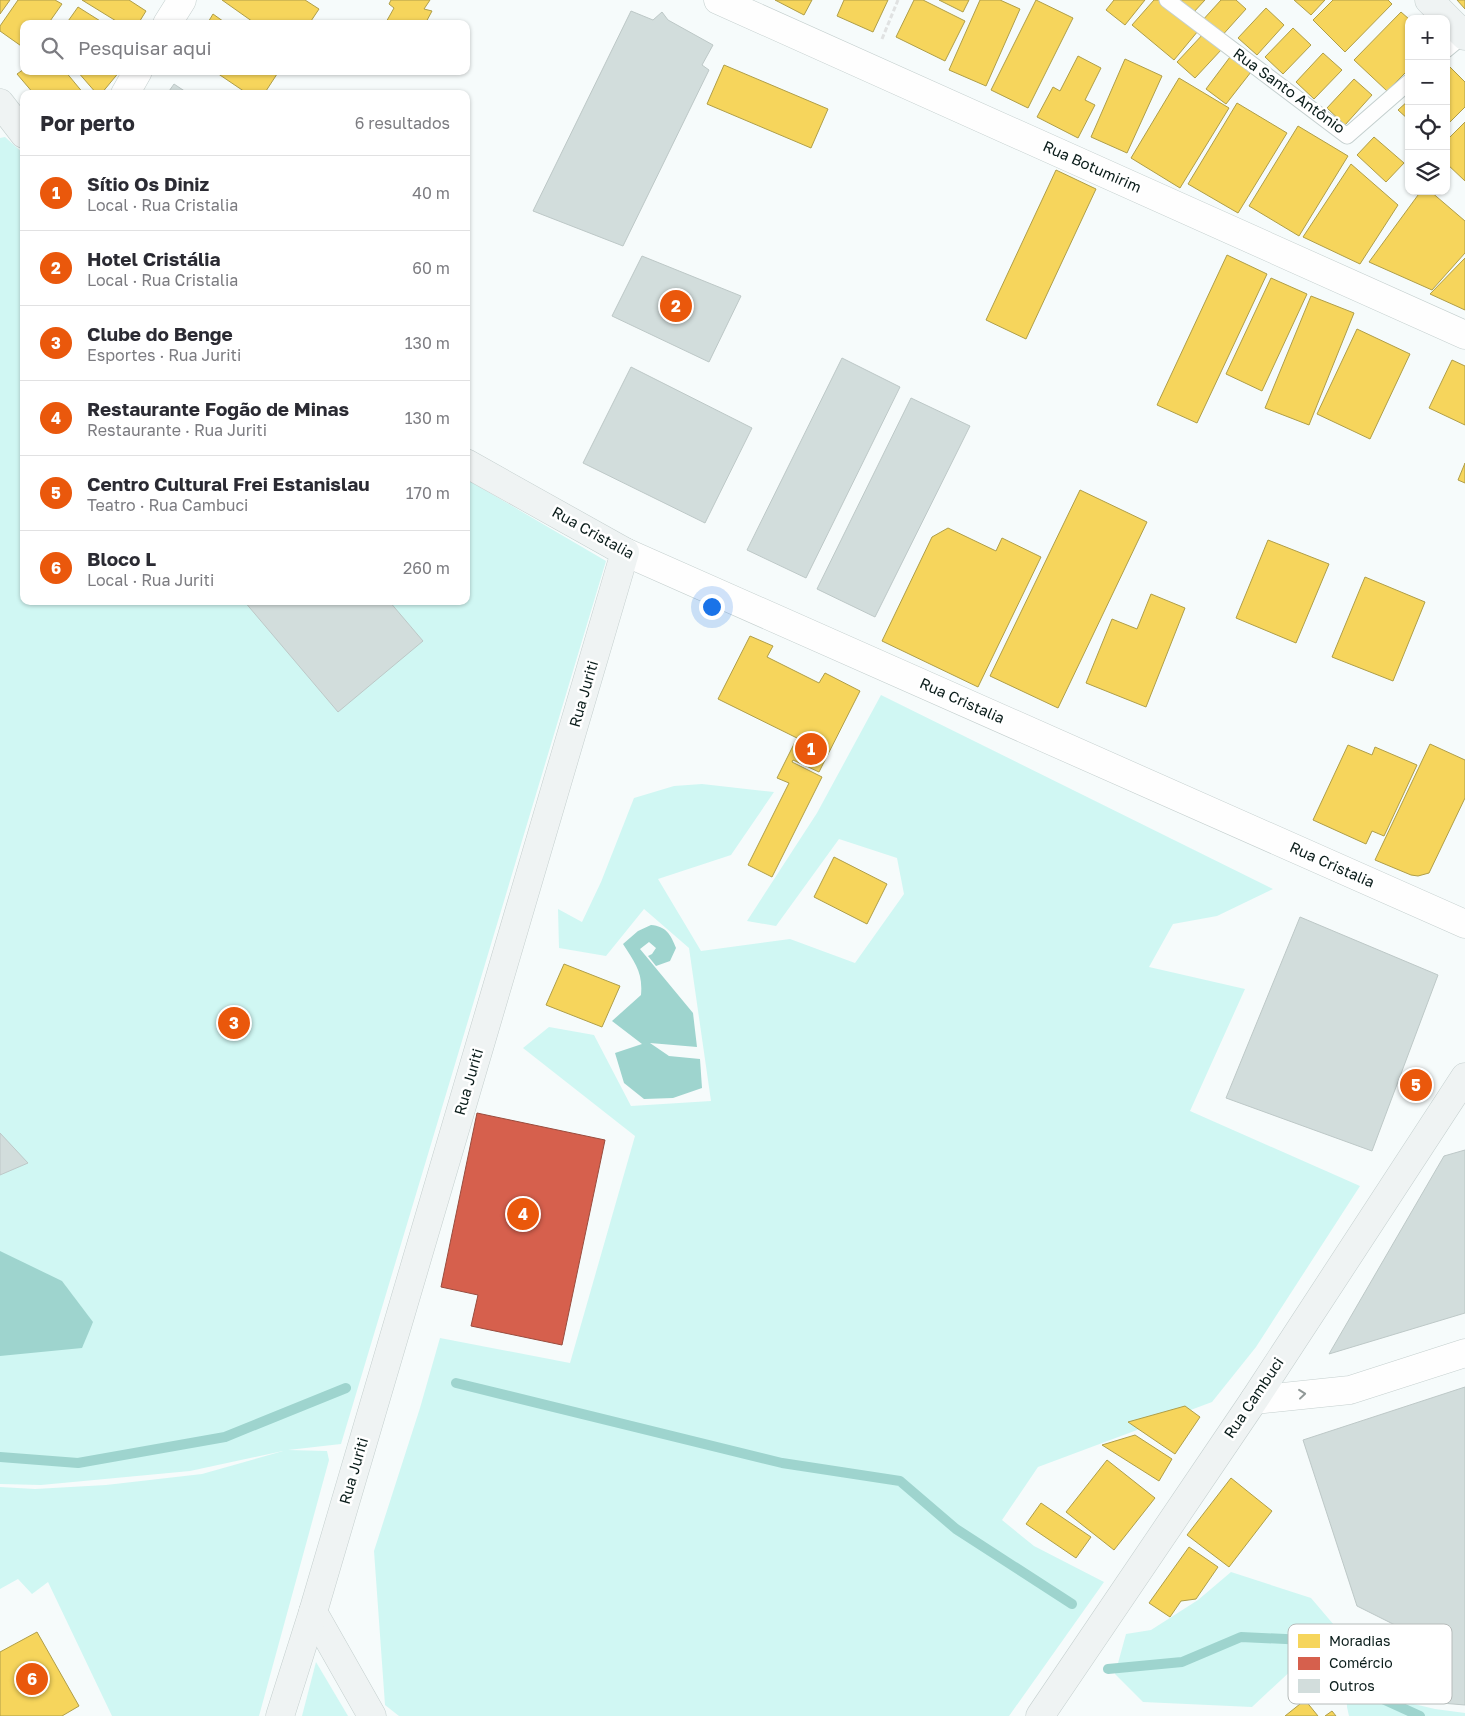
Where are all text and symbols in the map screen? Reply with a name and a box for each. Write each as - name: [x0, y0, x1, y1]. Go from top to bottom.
- map controls: [1405, 15, 1450, 195]
- button: +: [1405, 15, 1450, 60]
- search box: [20, 20, 470, 75]
- icon: search: [38, 34, 66, 62]
- text: Pesquisar aqui: [78, 36, 212, 59]
- street label: Rua Santo Antônio: [1230, 44, 1349, 137]
- button: −: [1405, 60, 1450, 105]
- button: locate: [1405, 105, 1450, 150]
- text: Por perto: [40, 110, 135, 136]
- text: 6 resultados: [355, 113, 450, 133]
- street label: Rua Botumirim: [1040, 136, 1144, 196]
- button: layers: [1405, 150, 1450, 195]
- text: Sítio Os Diniz: [87, 172, 209, 195]
- text: 1: [52, 183, 60, 203]
- text: 40 m: [412, 183, 450, 203]
- text: Local · Rua Cristalia: [87, 195, 238, 215]
- text: Hotel Cristália: [87, 247, 221, 270]
- text: 2: [51, 258, 61, 278]
- text: 60 m: [412, 258, 450, 278]
- text: Local · Rua Cristalia: [87, 270, 238, 290]
- pin: 2: [660, 287, 692, 325]
- text: Clube do Benge: [87, 322, 233, 345]
- text: 3: [51, 333, 61, 353]
- text: 130 m: [405, 333, 450, 353]
- text: Esportes · Rua Juriti: [87, 345, 241, 365]
- text: Restaurante Fogão de Minas: [87, 397, 349, 420]
- text: 4: [51, 408, 61, 428]
- text: 130 m: [405, 408, 450, 428]
- text: Restaurante · Rua Juriti: [87, 420, 267, 440]
- text: Centro Cultural Frei Estanislau: [87, 472, 370, 495]
- text: 5: [51, 483, 61, 503]
- text: 170 m: [406, 483, 450, 503]
- text: Teatro · Rua Cambuci: [87, 495, 248, 515]
- street label: Rua Cristalia: [549, 502, 638, 562]
- text: Bloco L: [87, 547, 156, 570]
- text: 6: [51, 558, 61, 578]
- text: 260 m: [403, 558, 450, 578]
- text: Local · Rua Juriti: [87, 570, 214, 590]
- your location: [699, 594, 725, 620]
- street label: Rua Juriti: [565, 658, 601, 729]
- street label: Rua Cristalia: [917, 673, 1008, 727]
- pin: 1: [795, 730, 827, 768]
- street label: Rua Cristalia: [1287, 837, 1378, 891]
- pin: 3: [218, 1004, 250, 1042]
- street label: Rua Juriti: [450, 1046, 486, 1117]
- pin: 5: [1400, 1066, 1432, 1104]
- pin: 4: [507, 1195, 539, 1233]
- street label: Rua Cambuci: [1220, 1354, 1287, 1441]
- one-way arrow: [1299, 1389, 1307, 1400]
- street label: Rua Juriti: [335, 1435, 371, 1506]
- legend: [1288, 1624, 1452, 1704]
- text: Moradias: [1329, 1632, 1390, 1649]
- text: Comércio: [1329, 1654, 1393, 1671]
- pin: 6: [16, 1660, 48, 1698]
- text: Outros: [1329, 1677, 1375, 1694]

